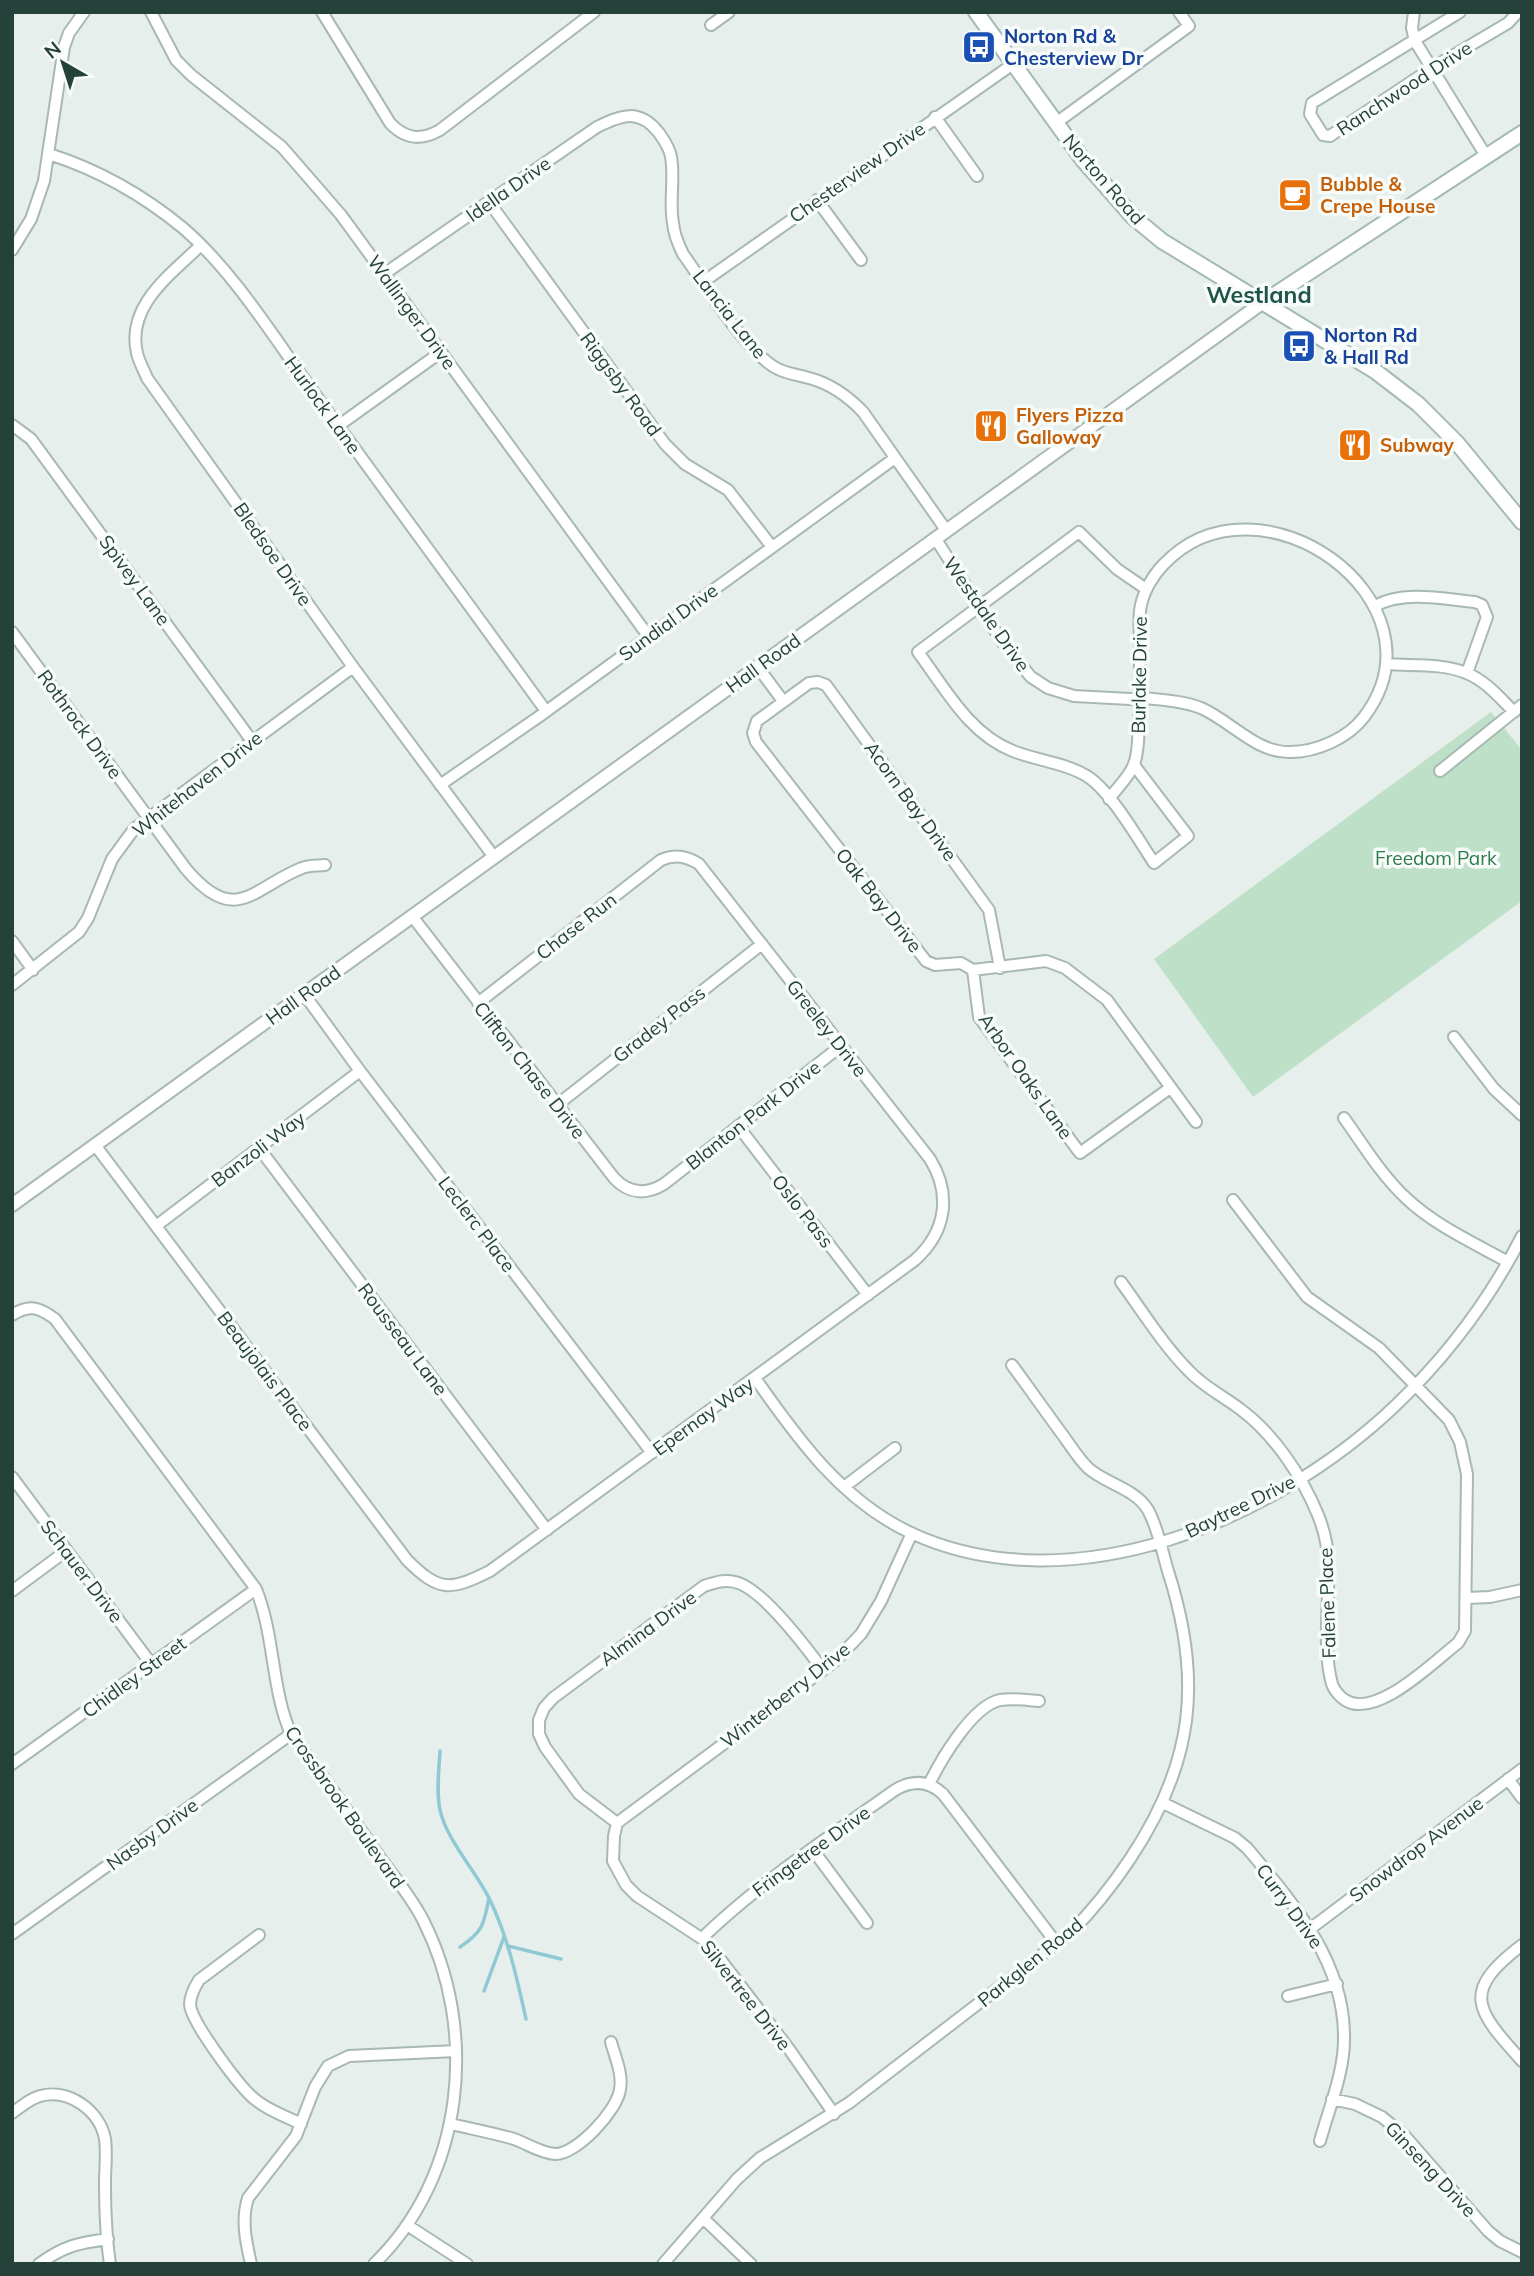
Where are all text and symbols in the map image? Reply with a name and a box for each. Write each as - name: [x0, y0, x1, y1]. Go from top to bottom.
- place label: Norton Rd & Chesterview Dr: [1004, 24, 1144, 70]
- north arrow: [28, 28, 98, 98]
- bus stop icon: Norton Rd & Chesterview Dr: [960, 28, 998, 66]
- street label: Ranchwood Drive: [1332, 35, 1476, 141]
- text: N: [39, 36, 65, 64]
- street label: Chesterview Drive: [784, 116, 930, 228]
- street label: Norton Road: [1058, 129, 1150, 229]
- street label: Idella Drive: [461, 151, 555, 227]
- place label: Bubble & Crepe House: [1320, 172, 1435, 218]
- cafe icon: Bubble & Crepe House: [1276, 176, 1314, 214]
- street label: Wallinger Drive: [362, 250, 462, 374]
- street label: Lancia Lane: [688, 265, 772, 363]
- district label: Westland: [1206, 280, 1312, 309]
- place label: Norton Rd & Hall Rd: [1324, 323, 1417, 369]
- street label: Riggsby Road: [575, 327, 667, 441]
- bus stop icon: Norton Rd & Hall Rd: [1280, 327, 1318, 365]
- street label: Hurlock Lane: [279, 351, 367, 459]
- place label: Flyers Pizza Galloway: [1016, 403, 1124, 449]
- restaurant icon: Flyers Pizza Galloway: [972, 407, 1010, 445]
- restaurant icon: Subway: [1336, 426, 1374, 464]
- place label: Subway: [1380, 433, 1454, 457]
- street label: Bledsoe Drive: [229, 498, 317, 610]
- street label: Spivey Lane: [94, 530, 176, 630]
- street label: Westdale Drive: [939, 552, 1035, 676]
- street label: Sundial Drive: [614, 578, 722, 666]
- street label: Burlake Drive: [1126, 616, 1152, 734]
- street label: Hall Road: [721, 628, 805, 698]
- street label: Rothrock Drive: [32, 665, 128, 783]
- street label: Whitehaven Drive: [127, 726, 267, 842]
- street label: Acorn Bay Drive: [860, 736, 962, 866]
- street label: Oak Bay Drive: [831, 843, 927, 957]
- park label: Freedom Park: [1375, 846, 1497, 870]
- street label: Chase Run: [531, 887, 621, 965]
- street label: Hall Road: [261, 960, 345, 1030]
- street label: Greeley Drive: [782, 975, 872, 1081]
- street label: Gradey Pass: [608, 980, 710, 1068]
- street label: Clifton Chase Drive: [469, 997, 591, 1143]
- street label: Arbor Oaks Lane: [974, 1008, 1078, 1144]
- street label: Blanton Park Drive: [681, 1055, 825, 1175]
- street label: Banzoli Way: [206, 1106, 310, 1192]
- street label: Oslo Pass: [767, 1169, 839, 1253]
- street label: Leclerc Place: [433, 1171, 521, 1277]
- street label: Rousseau Lane: [353, 1278, 453, 1400]
- street label: Beaujolais Place: [212, 1306, 318, 1436]
- street label: Epernay Way: [648, 1371, 758, 1461]
- street label: Baytree Drive: [1181, 1469, 1299, 1543]
- street label: Schauer Drive: [35, 1515, 129, 1627]
- street label: Falene Place: [1313, 1547, 1341, 1659]
- street label: Almina Drive: [595, 1585, 701, 1671]
- street label: Chidley Street: [77, 1631, 191, 1723]
- street label: Winterberry Drive: [716, 1637, 854, 1753]
- street label: Crossbrook Boulevard: [280, 1721, 410, 1893]
- street label: Snowdrop Avenue: [1344, 1791, 1488, 1907]
- street label: Nasby Drive: [102, 1793, 202, 1875]
- street label: Fringetree Drive: [747, 1800, 875, 1902]
- street label: Curry Drive: [1251, 1859, 1329, 1953]
- street label: Parkglen Road: [972, 1912, 1088, 2012]
- street label: Silvertree Drive: [695, 1935, 797, 2055]
- street label: Ginseng Drive: [1380, 2116, 1482, 2222]

